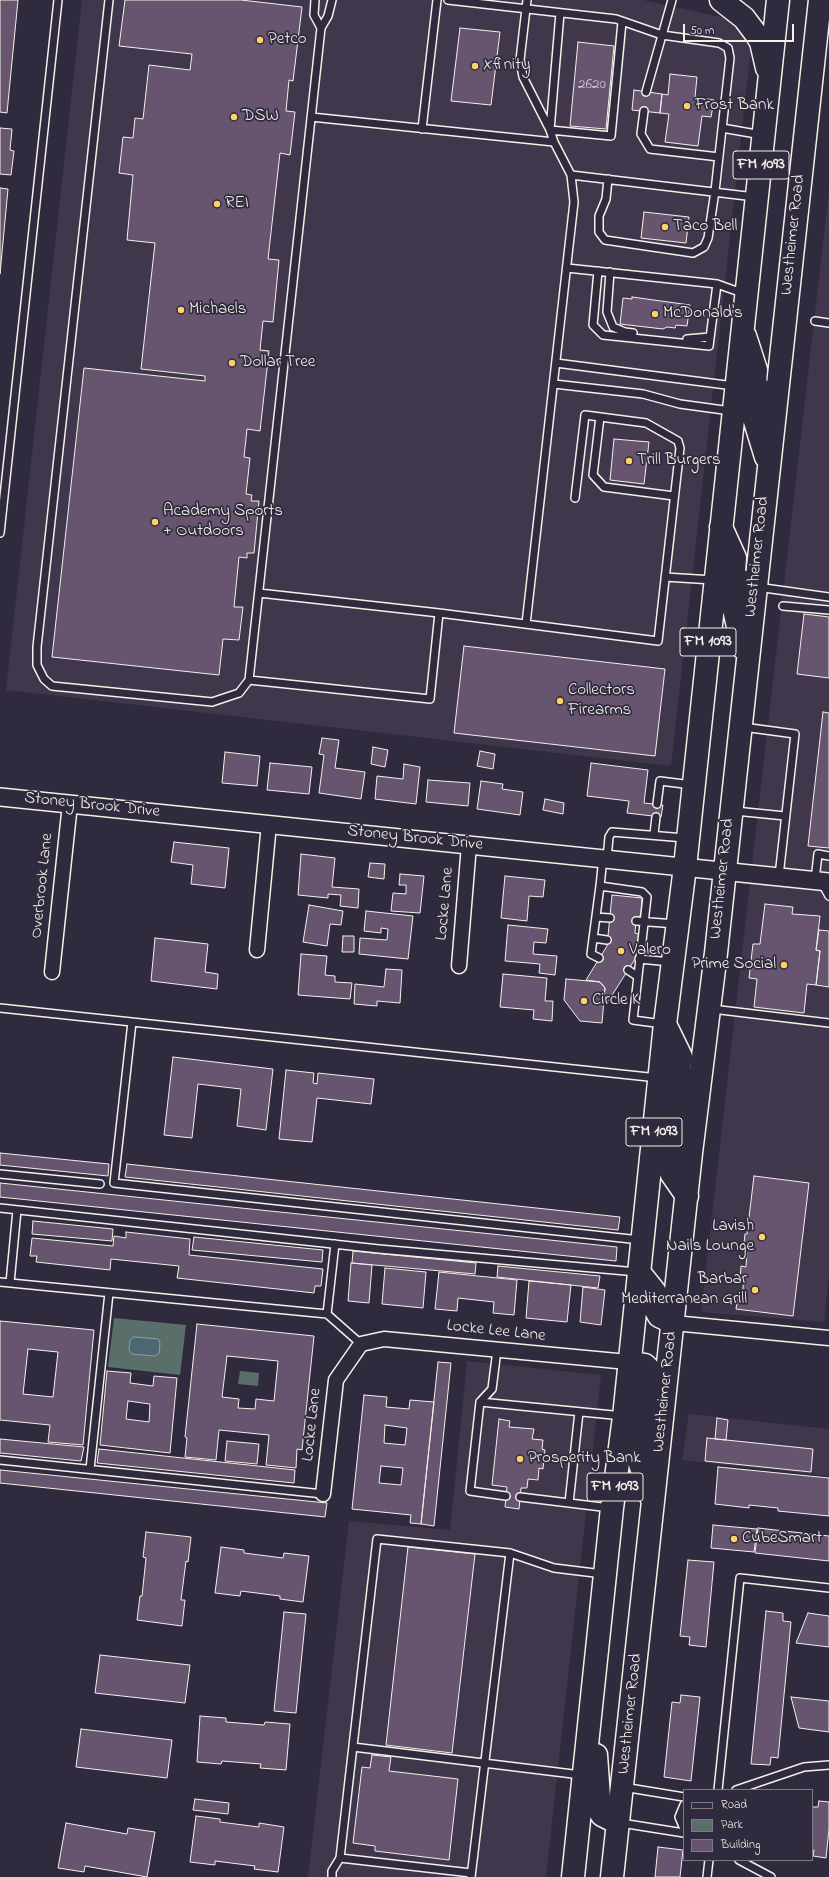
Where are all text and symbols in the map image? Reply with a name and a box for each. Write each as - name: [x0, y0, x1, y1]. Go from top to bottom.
- scale bar: [685, 16, 796, 42]
- text: 50 m: [690, 22, 714, 40]
- place label: Petco: [268, 30, 307, 50]
- marker: Petco: [255, 35, 265, 45]
- place label: Xfinity: [483, 56, 530, 76]
- marker: Xfinity: [470, 61, 480, 71]
- house number: 2620: [578, 77, 606, 95]
- place label: Frost Bank: [695, 96, 774, 116]
- marker: Frost Bank: [682, 101, 692, 111]
- place label: DSW: [242, 107, 279, 127]
- marker: DSW: [229, 112, 239, 122]
- road number: FM 1093: [733, 151, 789, 179]
- street label: Westheimer Road: [778, 174, 810, 296]
- place label: REI: [225, 194, 249, 214]
- marker: REI: [212, 199, 222, 209]
- place label: Taco Bell: [673, 217, 737, 237]
- marker: Taco Bell: [660, 222, 670, 232]
- place label: Michaels: [189, 300, 246, 320]
- place label: McDonald's: [663, 304, 743, 324]
- marker: Michaels: [176, 305, 186, 315]
- marker: McDonald's: [650, 309, 660, 319]
- place label: Dollar Tree: [240, 353, 315, 373]
- marker: Dollar Tree: [227, 358, 237, 368]
- place label: Trill Burgers: [637, 451, 721, 471]
- marker: Trill Burgers: [624, 456, 634, 466]
- street label: Westheimer Road: [742, 496, 774, 618]
- place label: Academy Sports + Outdoors: [163, 502, 283, 542]
- marker: Academy Sports + Outdoors: [150, 517, 160, 527]
- road number: FM 1093: [680, 628, 736, 656]
- place label: Collectors Firearms: [568, 681, 635, 721]
- marker: Collectors Firearms: [555, 696, 565, 706]
- street label: Stoney Brook Drive: [23, 789, 161, 823]
- street label: Westheimer Road: [707, 818, 739, 940]
- street label: Stoney Brook Drive: [346, 822, 484, 856]
- street label: Overbrook Lane: [27, 832, 59, 940]
- street label: Locke Lane: [433, 867, 459, 941]
- place label: Valero: [629, 941, 671, 961]
- marker: Valero: [616, 946, 626, 956]
- place label: Prime Social: [691, 955, 776, 975]
- marker: Prime Social: [779, 960, 789, 970]
- place label: Circle K: [592, 991, 640, 1011]
- marker: Circle K: [579, 996, 589, 1006]
- road number: FM 1093: [626, 1118, 682, 1146]
- place label: Lavish Nails Lounge: [666, 1217, 754, 1257]
- marker: Lavish Nails Lounge: [757, 1232, 767, 1242]
- place label: Barbar Mediterranean Grill: [621, 1270, 747, 1310]
- marker: Barbar Mediterranean Grill: [750, 1285, 760, 1295]
- street label: Locke Lee Lane: [446, 1317, 546, 1347]
- street label: Westheimer Road: [650, 1331, 682, 1453]
- street label: Locke Lane: [299, 1387, 327, 1463]
- place label: Prosperity Bank: [528, 1449, 641, 1469]
- marker: Prosperity Bank: [515, 1454, 525, 1464]
- road number: FM 1093: [587, 1473, 643, 1501]
- place label: CubeSmart: [742, 1529, 822, 1549]
- marker: CubeSmart: [729, 1534, 739, 1544]
- street label: Westheimer Road: [615, 1653, 647, 1775]
- legend: [683, 1789, 813, 1861]
- text: Road: [721, 1796, 747, 1814]
- text: Park: [721, 1816, 743, 1834]
- text: Building: [721, 1836, 760, 1854]

